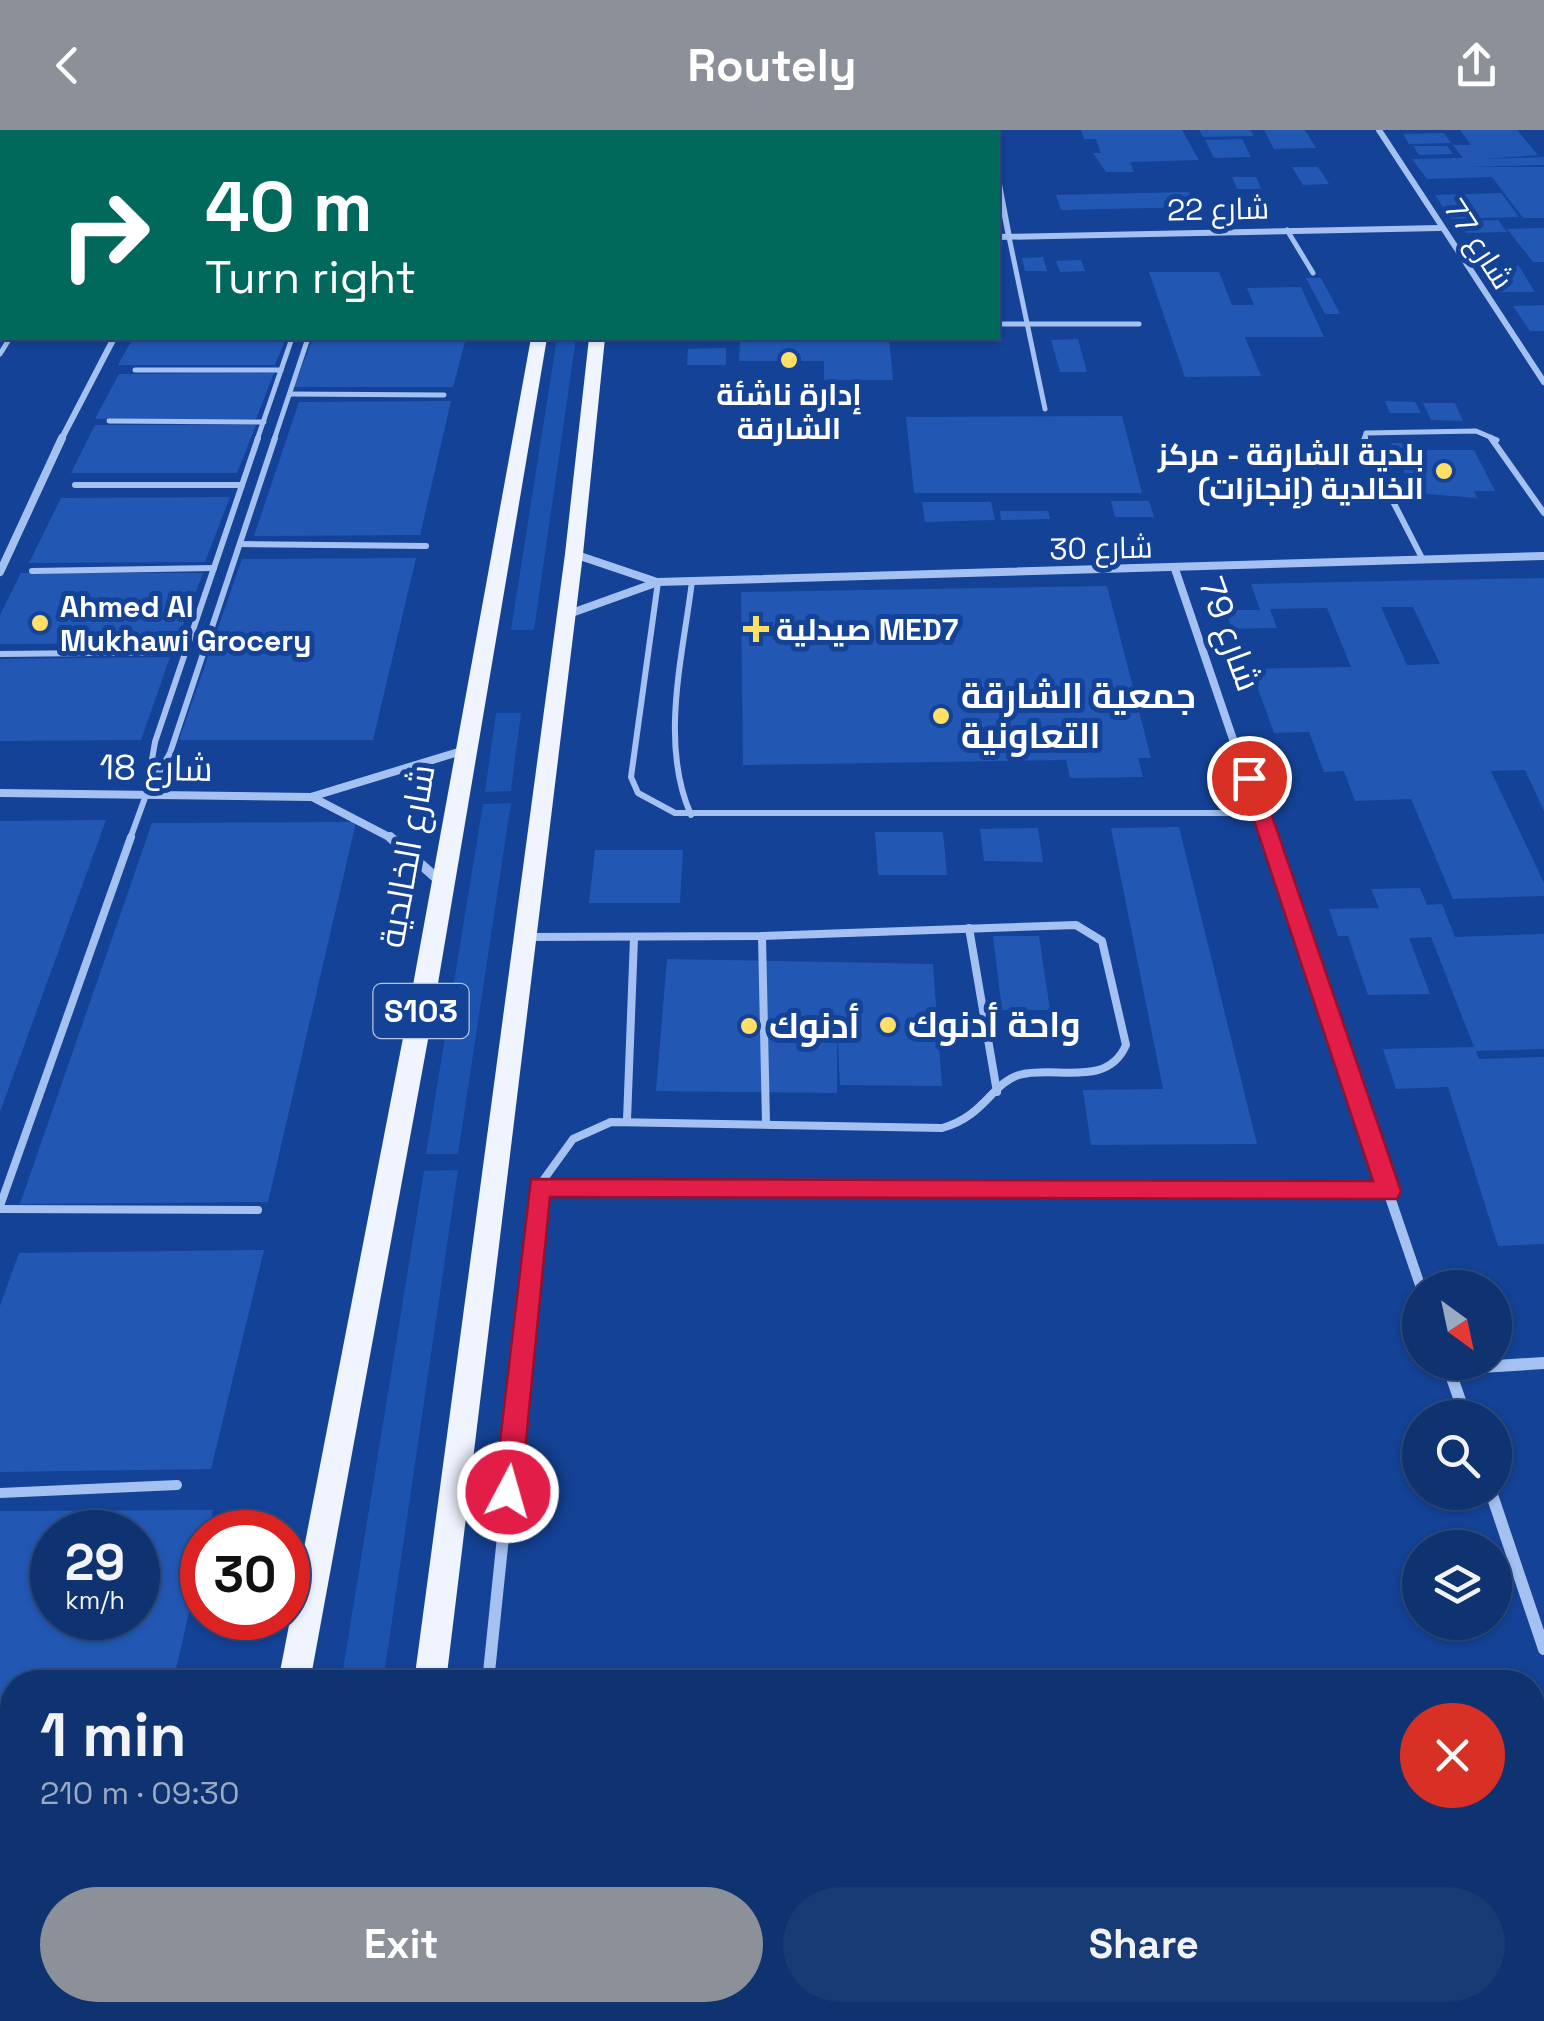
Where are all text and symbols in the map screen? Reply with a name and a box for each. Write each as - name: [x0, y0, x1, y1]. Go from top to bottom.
- text: Routely: [687, 37, 857, 94]
- icon: back: [40, 38, 95, 93]
- icon: share: [1449, 38, 1504, 93]
- text: 40 m: [205, 162, 372, 251]
- icon: right: [40, 170, 170, 300]
- street label: شارع 22: [1167, 189, 1269, 230]
- street label: شارع 77: [1435, 192, 1522, 297]
- text: Turn right: [205, 249, 416, 306]
- marker: إدارة ناشئة الشارقة: [778, 349, 800, 371]
- place label: إدارة ناشئة الشارقة: [716, 375, 862, 448]
- place label: بلدية الشارقة - مركز الخالدية (إنجازات): [1157, 435, 1424, 509]
- marker: بلدية الشارقة - مركز الخالدية (إنجازات): [1433, 460, 1455, 482]
- street label: شارع 30: [1049, 528, 1153, 569]
- street label: شارع 79: [1188, 571, 1271, 697]
- place label: Ahmed Al Mukhawi Grocery: [60, 587, 312, 660]
- place label: صيدلية MED7: [776, 610, 958, 649]
- marker: Ahmed Al Mukhawi Grocery: [29, 612, 51, 634]
- marker: صيدلية MED7: [745, 618, 767, 640]
- place label: جمعية الشارقة التعاونية: [961, 674, 1196, 758]
- marker: جمعية الشارقة التعاونية: [930, 705, 952, 727]
- pin: [1207, 736, 1292, 821]
- street label: شارع 18: [99, 745, 213, 792]
- icon: arrive: [1222, 751, 1277, 806]
- street label: شارع الخالدية: [369, 761, 446, 951]
- road number: S103: [374, 984, 468, 1038]
- place label: واحة أدنوك: [908, 1002, 1081, 1047]
- place label: أدنوك: [769, 1003, 860, 1048]
- marker: واحة أدنوك: [877, 1014, 899, 1036]
- marker: أدنوك: [738, 1015, 760, 1037]
- north arrow: [1402, 1270, 1512, 1380]
- map controls: [1402, 1270, 1512, 1640]
- button: search: [1402, 1400, 1512, 1510]
- position arrow: [456, 1440, 560, 1544]
- speed limit sign: 30: [180, 1510, 310, 1640]
- button: layers: [1402, 1530, 1512, 1640]
- text: 29: [65, 1531, 125, 1595]
- text: km/h: [65, 1584, 125, 1616]
- text: 1 min: [40, 1697, 187, 1774]
- button: close: [1400, 1703, 1505, 1808]
- text: 210 m · 09:30: [40, 1773, 239, 1813]
- button: Exit: [40, 1887, 763, 2002]
- button: Share: [783, 1887, 1505, 2002]

